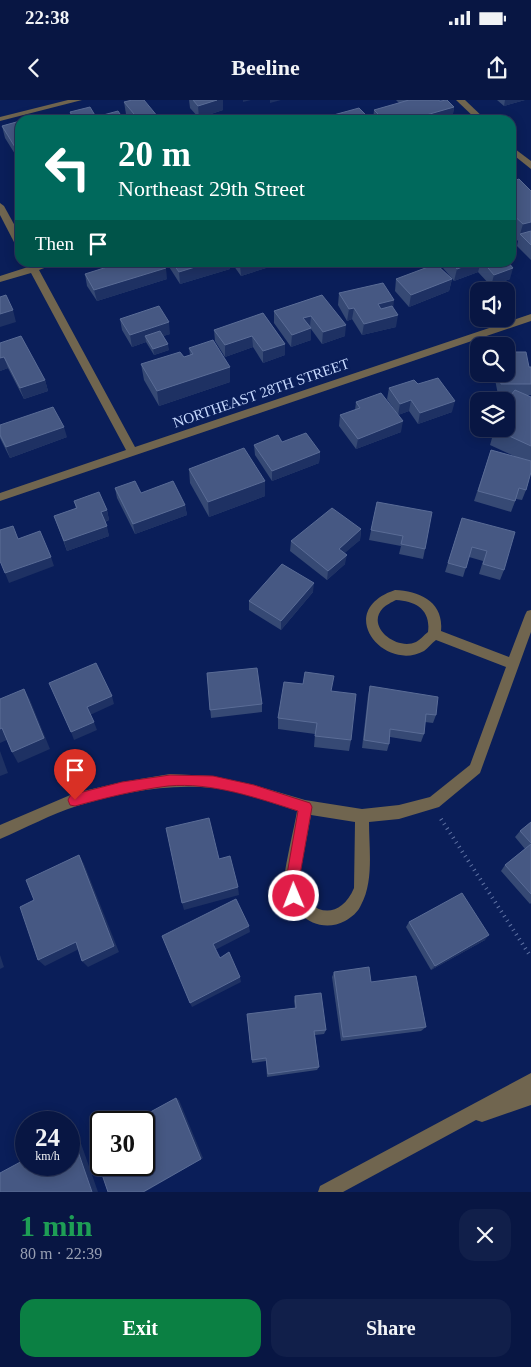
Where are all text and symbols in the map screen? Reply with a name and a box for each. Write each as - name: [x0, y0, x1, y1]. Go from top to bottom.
- text: 22:38: [25, 7, 69, 28]
- icon: back: [20, 54, 48, 82]
- icon: share: [483, 54, 511, 82]
- text: Beeline: [231, 55, 300, 80]
- icon: left: [35, 135, 100, 200]
- text: 20 m: [118, 135, 191, 174]
- text: Northeast 29th Street: [118, 176, 305, 201]
- icon: arrive: [84, 230, 112, 258]
- text: Then: [35, 233, 74, 254]
- map controls: [470, 282, 515, 437]
- button: sound: [470, 282, 515, 327]
- button: search: [470, 337, 515, 382]
- street label: NORTHEAST 28TH STREET: [171, 355, 351, 431]
- button: layers: [470, 392, 515, 437]
- pin: [54, 749, 96, 800]
- icon: arrive: [61, 756, 89, 784]
- position arrow: [267, 869, 319, 921]
- speed limit sign: 30: [90, 1111, 155, 1176]
- text: 24: [35, 1124, 60, 1151]
- text: km/h: [35, 1149, 60, 1163]
- text: 1 min: [20, 1209, 93, 1242]
- button: close: [459, 1209, 511, 1261]
- text: 80 m · 22:39: [20, 1245, 102, 1262]
- button: Exit: [20, 1299, 261, 1357]
- button: Share: [271, 1299, 511, 1357]

